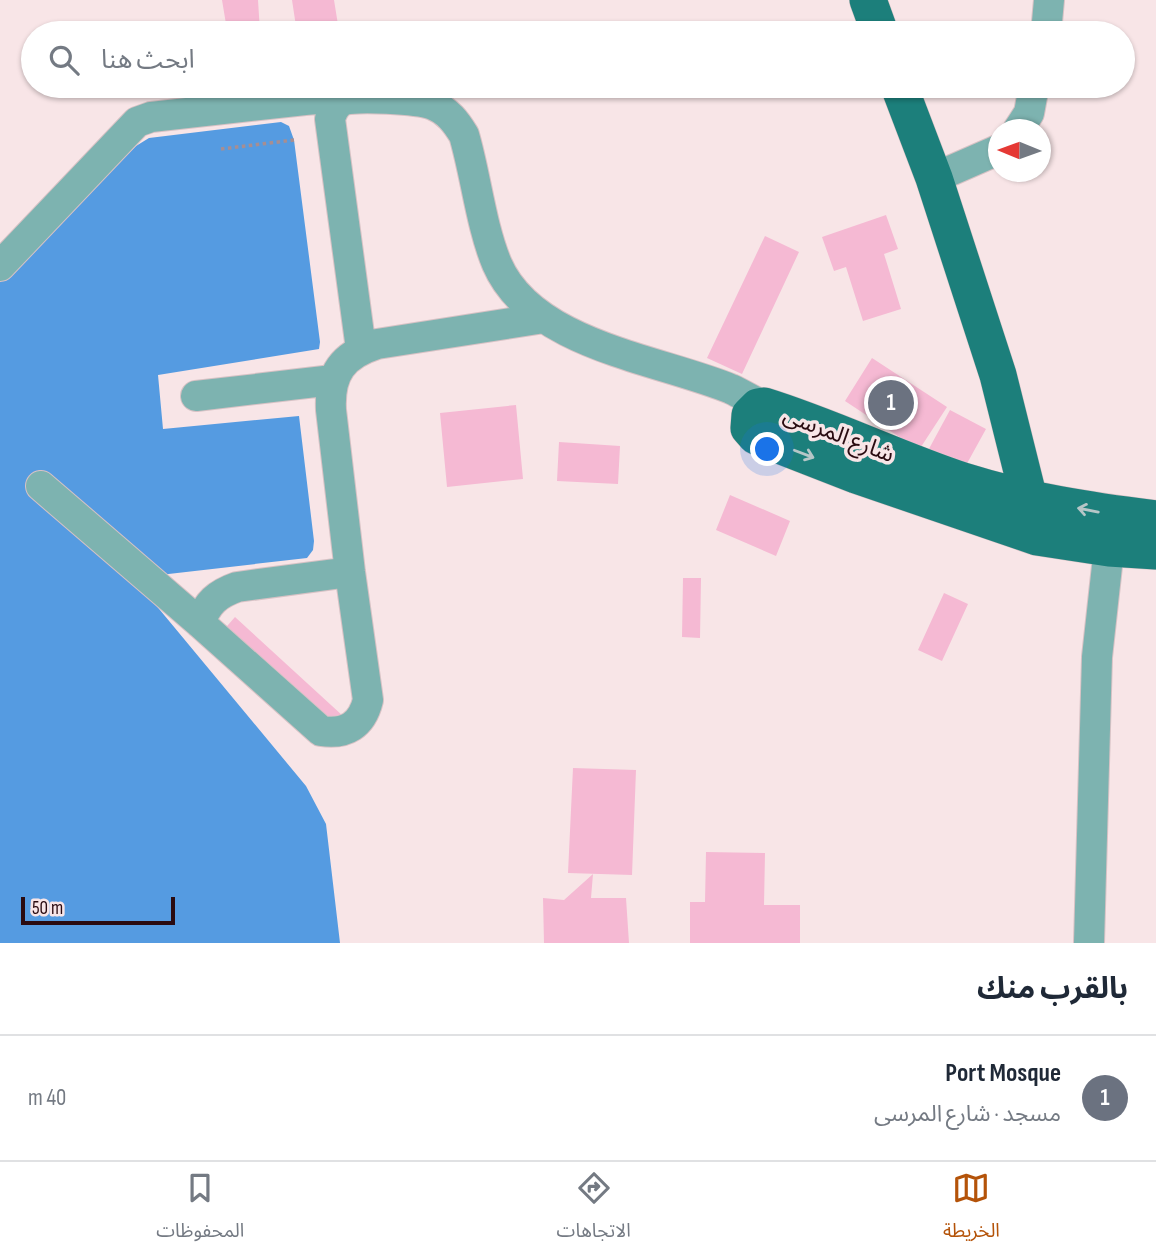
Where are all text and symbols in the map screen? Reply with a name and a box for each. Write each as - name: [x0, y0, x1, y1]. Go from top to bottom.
- search box: [21, 21, 1135, 98]
- icon: search: [45, 41, 83, 79]
- text: ابحث هنا: [101, 45, 195, 76]
- north arrow: [988, 119, 1051, 182]
- pin: 1: [868, 377, 914, 429]
- street label: شارع المرسى: [778, 401, 898, 471]
- your location: [750, 432, 784, 466]
- one-way arrow: [792, 449, 814, 462]
- one-way arrow: [1077, 503, 1100, 516]
- scale bar: [21, 894, 175, 926]
- text: 50 m: [32, 897, 63, 920]
- text: بالقرب منك: [977, 971, 1128, 1007]
- text: Port Mosque: [945, 1058, 1061, 1089]
- text: 40 m: [28, 1084, 66, 1112]
- text: 1: [1100, 1084, 1110, 1112]
- text: مسجد · شارع المرسى: [874, 1100, 1061, 1128]
- tab: المحفوظات: [156, 1169, 244, 1251]
- tab: الاتجاهات: [557, 1169, 631, 1251]
- tab: الخريطة: [943, 1169, 1000, 1251]

